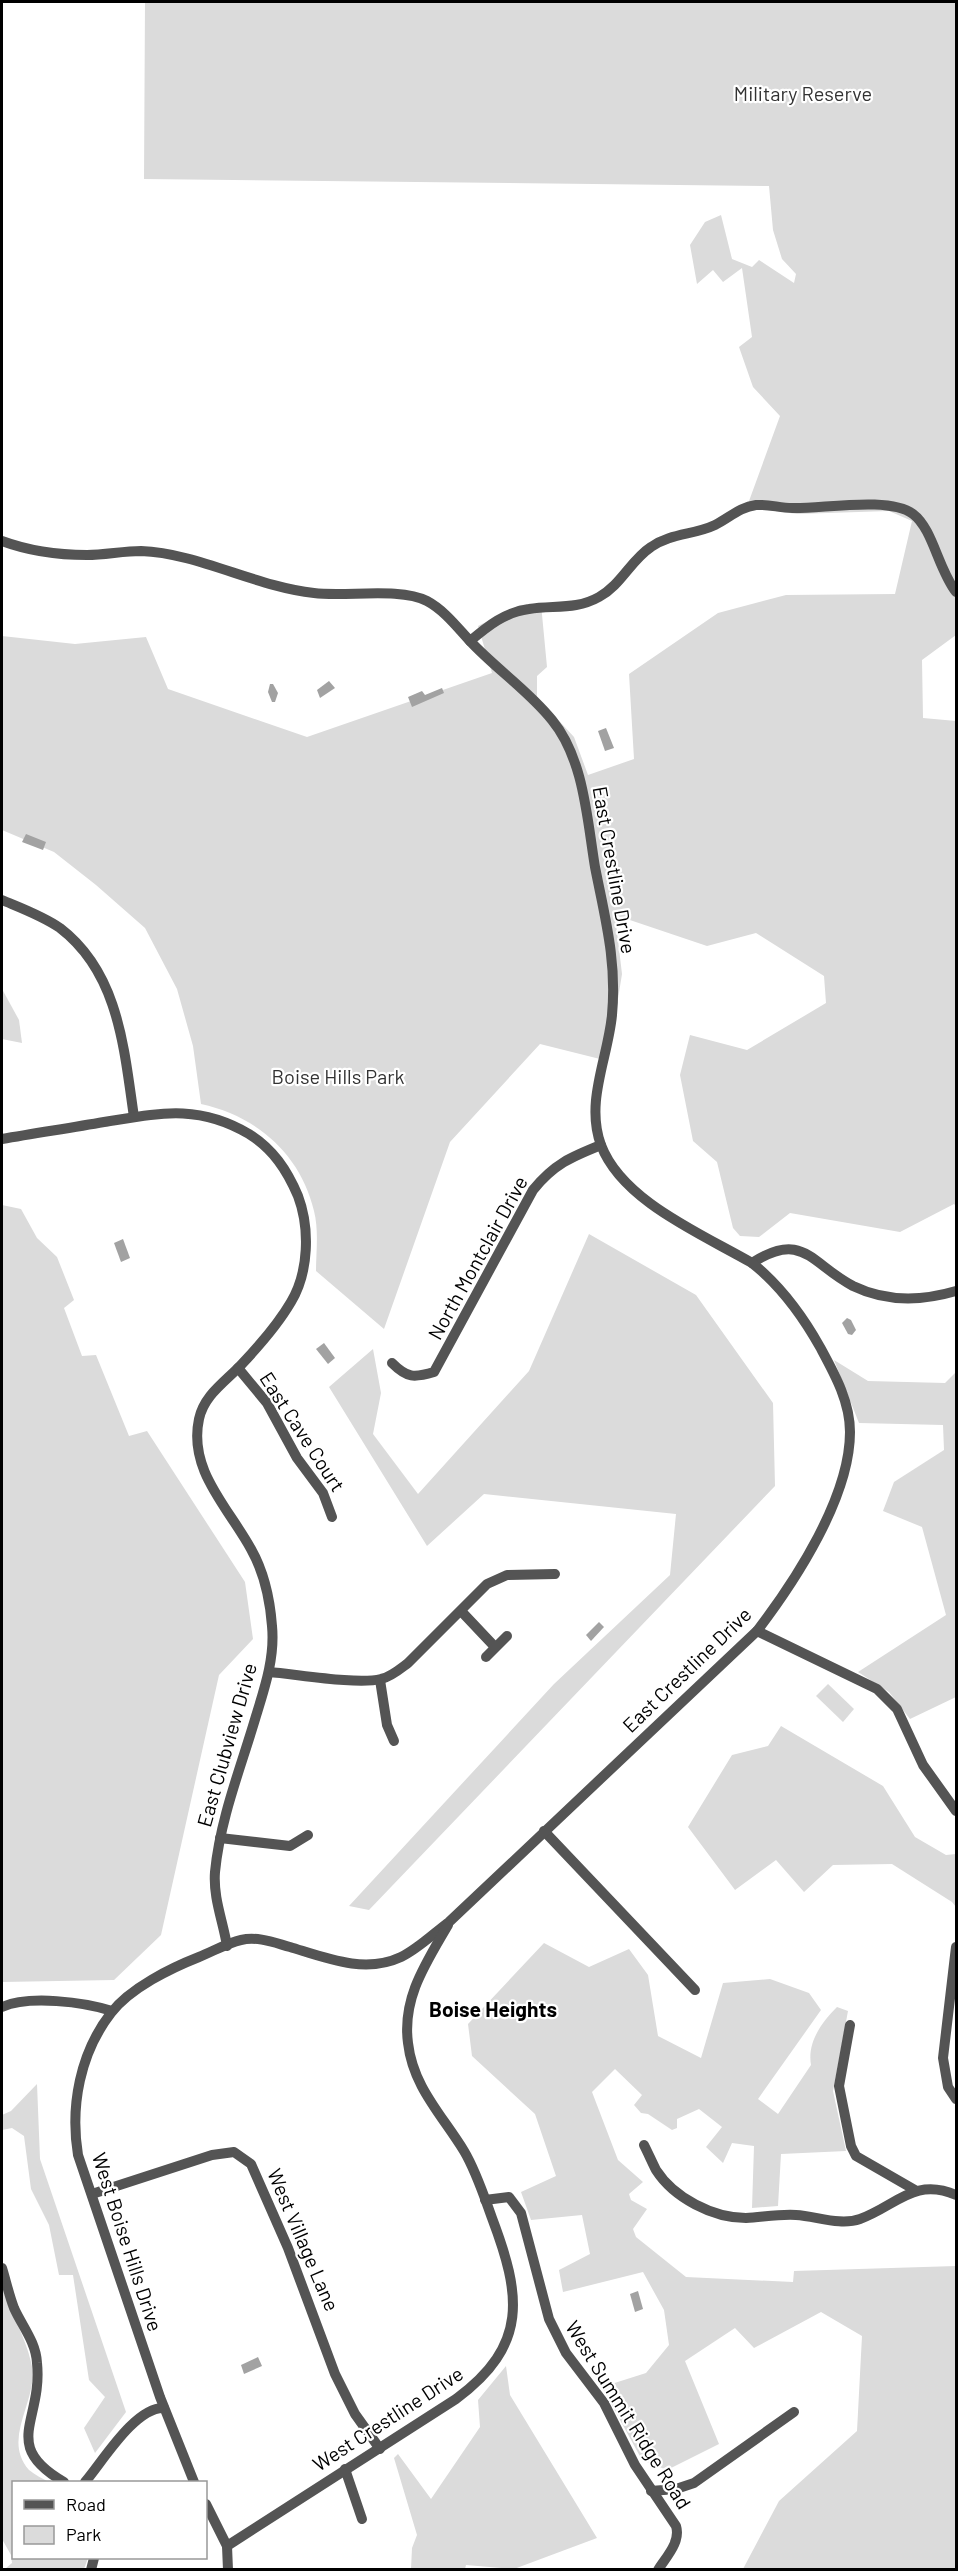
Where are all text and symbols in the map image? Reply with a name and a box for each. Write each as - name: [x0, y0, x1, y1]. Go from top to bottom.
- park label: Military Reserve: [734, 81, 872, 105]
- street label: East Crestline Drive: [588, 784, 642, 955]
- park label: Boise Hills Park: [271, 1064, 405, 1088]
- street label: North Montclair Drive: [422, 1172, 532, 1343]
- street label: East Cave Court: [255, 1367, 350, 1496]
- street label: East Crestline Drive: [617, 1602, 756, 1737]
- street label: East Clubview Drive: [191, 1660, 261, 1829]
- district label: Boise Heights: [429, 1996, 557, 2021]
- street label: West Boise Hills Drive: [88, 2149, 168, 2334]
- street label: West Village Lane: [263, 2165, 345, 2314]
- street label: West Summit Ridge Road: [561, 2316, 697, 2513]
- street label: West Crestline Drive: [308, 2361, 467, 2476]
- legend: [12, 2481, 207, 2559]
- text: Road: [66, 2493, 106, 2515]
- text: Park: [66, 2523, 101, 2545]

